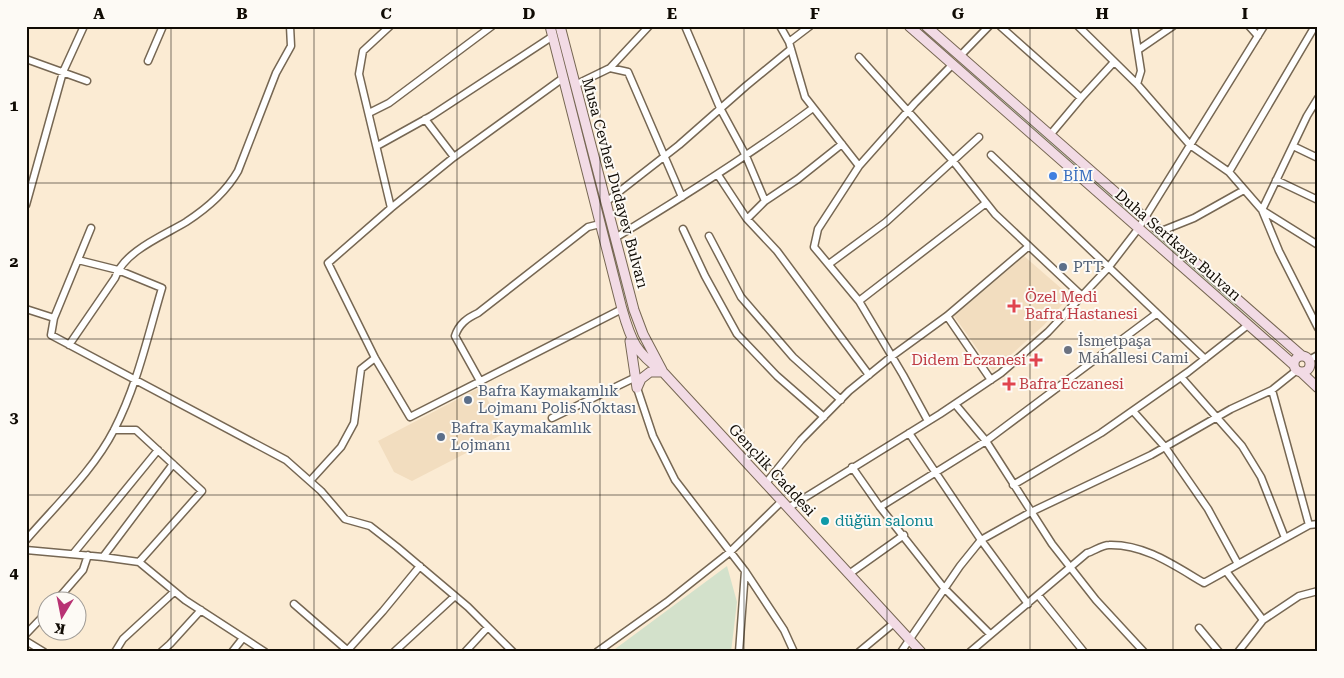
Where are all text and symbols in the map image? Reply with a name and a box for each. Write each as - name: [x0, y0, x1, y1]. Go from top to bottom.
- text: A: [93, 4, 105, 23]
- text: B: [236, 4, 248, 23]
- text: C: [380, 4, 392, 23]
- text: D: [523, 4, 536, 23]
- text: E: [667, 4, 677, 23]
- text: F: [810, 4, 820, 23]
- text: G: [952, 4, 965, 23]
- text: H: [1095, 4, 1109, 23]
- text: I: [1242, 4, 1248, 23]
- street label: Musa Cevher Dudayev Bulvarı: [578, 76, 652, 290]
- text: 1: [10, 96, 19, 115]
- place label: BİM: [1063, 167, 1093, 185]
- marker: BİM: [1047, 170, 1059, 182]
- street label: Duha Sertkaya Bulvarı: [1111, 185, 1245, 305]
- text: 2: [10, 252, 19, 271]
- place label: PTT: [1073, 258, 1103, 276]
- marker: PTT: [1057, 261, 1069, 273]
- place label: Özel Medi Bafra Hastanesi: [1025, 288, 1138, 323]
- marker: Özel Medi Bafra Hastanesi: [1007, 299, 1021, 313]
- place label: İsmetpaşa Mahallesi Cami: [1078, 332, 1189, 367]
- marker: İsmetpaşa Mahallesi Cami: [1062, 344, 1074, 356]
- place label: Didem Eczanesi: [911, 351, 1026, 369]
- marker: Didem Eczanesi: [1030, 354, 1042, 366]
- place label: Bafra Eczanesi: [1019, 375, 1124, 393]
- marker: Bafra Eczanesi: [1003, 378, 1015, 390]
- place label: Bafra Kaymakamlık Lojmanı Polis Noktası: [478, 382, 636, 417]
- marker: Bafra Kaymakamlık Lojmanı Polis Noktası: [462, 394, 474, 406]
- text: 3: [10, 408, 19, 427]
- place label: Bafra Kaymakamlık Lojmanı: [451, 419, 592, 454]
- street label: Gençlik Caddesi: [725, 420, 819, 520]
- marker: Bafra Kaymakamlık Lojmanı: [435, 431, 447, 443]
- place label: düğün salonu: [835, 512, 934, 530]
- marker: düğün salonu: [819, 515, 831, 527]
- text: 4: [10, 563, 19, 582]
- north arrow: [38, 590, 88, 640]
- text: K: [53, 620, 67, 638]

